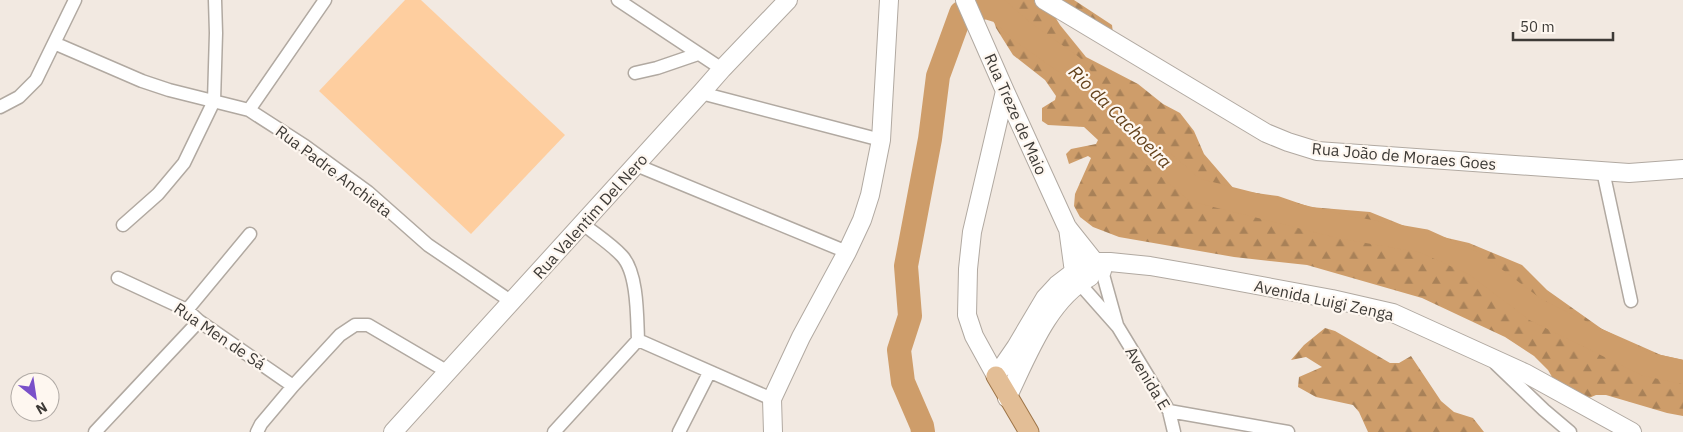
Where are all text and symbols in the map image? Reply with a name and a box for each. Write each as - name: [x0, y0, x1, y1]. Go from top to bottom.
- scale bar: [1513, 10, 1613, 42]
- text: 50 m: [1520, 17, 1555, 36]
- street label: Rua Treze de Maio: [980, 50, 1052, 178]
- water label: Rio da Cachoeira: [1064, 60, 1177, 173]
- street label: Rua Padre Anchieta: [272, 121, 397, 222]
- street label: Rua João de Moraes Goes: [1311, 138, 1497, 174]
- street label: Rua Valentim Del Nero: [529, 149, 651, 283]
- street label: Avenida Luigi Zenga: [1252, 275, 1396, 325]
- street label: Rua Men de Sá: [170, 298, 270, 374]
- street label: Avenida E: [1121, 343, 1175, 413]
- north arrow: [10, 372, 60, 422]
- text: N: [33, 398, 50, 419]

